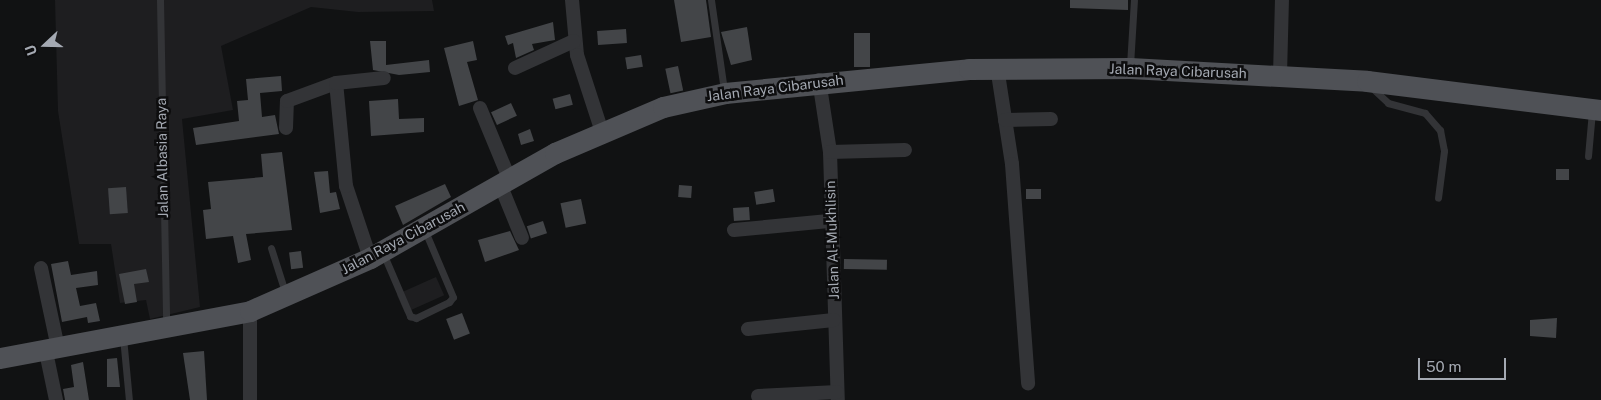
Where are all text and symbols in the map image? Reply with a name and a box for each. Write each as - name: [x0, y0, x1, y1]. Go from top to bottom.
- north arrow: [20, 20, 70, 70]
- text: U: [22, 43, 40, 58]
- street label: Jalan Raya Cibarusah: [1109, 60, 1247, 82]
- street label: Jalan Raya Cibarusah: [706, 71, 844, 105]
- street label: Jalan Albasia Raya: [153, 98, 171, 218]
- street label: Jalan Al-Mukhlisin: [822, 180, 842, 300]
- street label: Jalan Raya Cibarusah: [338, 198, 468, 278]
- scale bar: [1421, 348, 1508, 380]
- text: 50 m: [1426, 358, 1461, 375]

